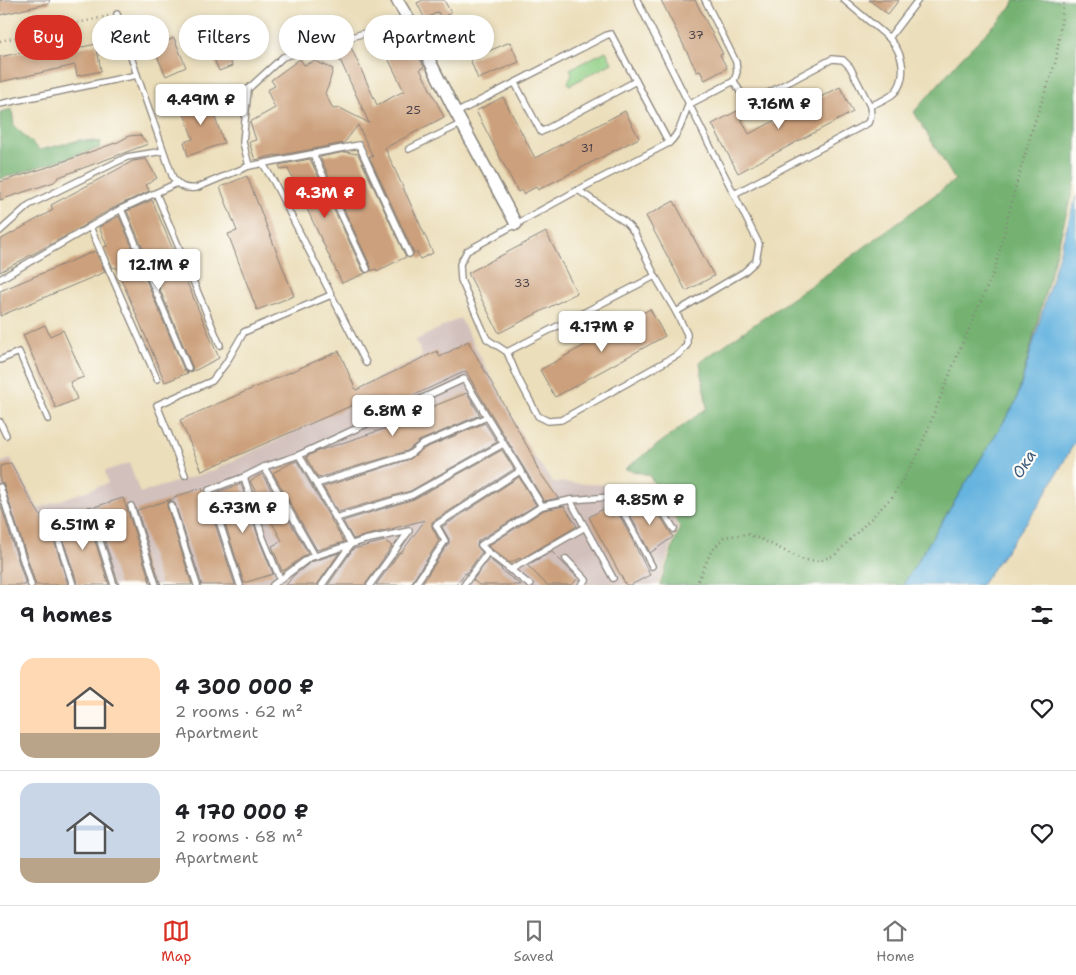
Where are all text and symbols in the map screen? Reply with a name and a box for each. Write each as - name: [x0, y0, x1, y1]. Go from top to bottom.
- chip: Buy: [15, 15, 82, 60]
- chip: Rent: [92, 15, 169, 60]
- chip: Filters: [179, 15, 269, 60]
- chip: New: [279, 15, 354, 60]
- chip: Apartment: [364, 15, 494, 60]
- house number: 37: [688, 27, 704, 43]
- pin: 4.49M ₽: [155, 84, 247, 126]
- pin: 7.16M ₽: [733, 88, 825, 130]
- text: 4.49M ₽: [166, 89, 236, 110]
- text: 7.16M ₽: [747, 93, 811, 114]
- house number: 25: [405, 102, 421, 118]
- house number: 31: [581, 140, 593, 156]
- pin: 4.3M ₽: [284, 176, 366, 219]
- text: 4.3M ₽: [295, 182, 355, 203]
- pin: 12.1M ₽: [113, 248, 205, 291]
- text: 12.1M ₽: [128, 254, 190, 275]
- house number: 33: [514, 275, 530, 291]
- pin: 4.17M ₽: [556, 310, 648, 353]
- text: 4.17M ₽: [570, 316, 634, 337]
- pin: 6.8M ₽: [352, 394, 434, 437]
- text: 6.8M ₽: [363, 400, 423, 421]
- water label: Ока: [1007, 446, 1041, 482]
- pin: 4.85M ₽: [604, 484, 696, 526]
- text: 4.85M ₽: [616, 489, 684, 510]
- pin: 6.73M ₽: [197, 492, 289, 534]
- text: 6.73M ₽: [209, 497, 277, 518]
- pin: 6.51M ₽: [37, 508, 129, 551]
- text: 6.51M ₽: [50, 514, 116, 535]
- text: 9 homes: [20, 601, 112, 629]
- icon: filters: [1028, 601, 1056, 629]
- text: 4 300 000 ₽: [175, 673, 314, 701]
- icon: home: [60, 678, 120, 738]
- icon: heart: [1028, 694, 1056, 722]
- text: 2 rooms · 62 m²: [175, 701, 303, 722]
- text: Apartment: [175, 722, 258, 743]
- text: 4 170 000 ₽: [175, 798, 309, 826]
- icon: home: [60, 803, 120, 863]
- icon: heart: [1028, 819, 1056, 847]
- text: 2 rooms · 68 m²: [175, 826, 303, 847]
- text: Apartment: [175, 847, 258, 868]
- tab: Map: [161, 917, 191, 965]
- tab: Saved: [514, 917, 554, 965]
- tab: Home: [876, 917, 915, 965]

